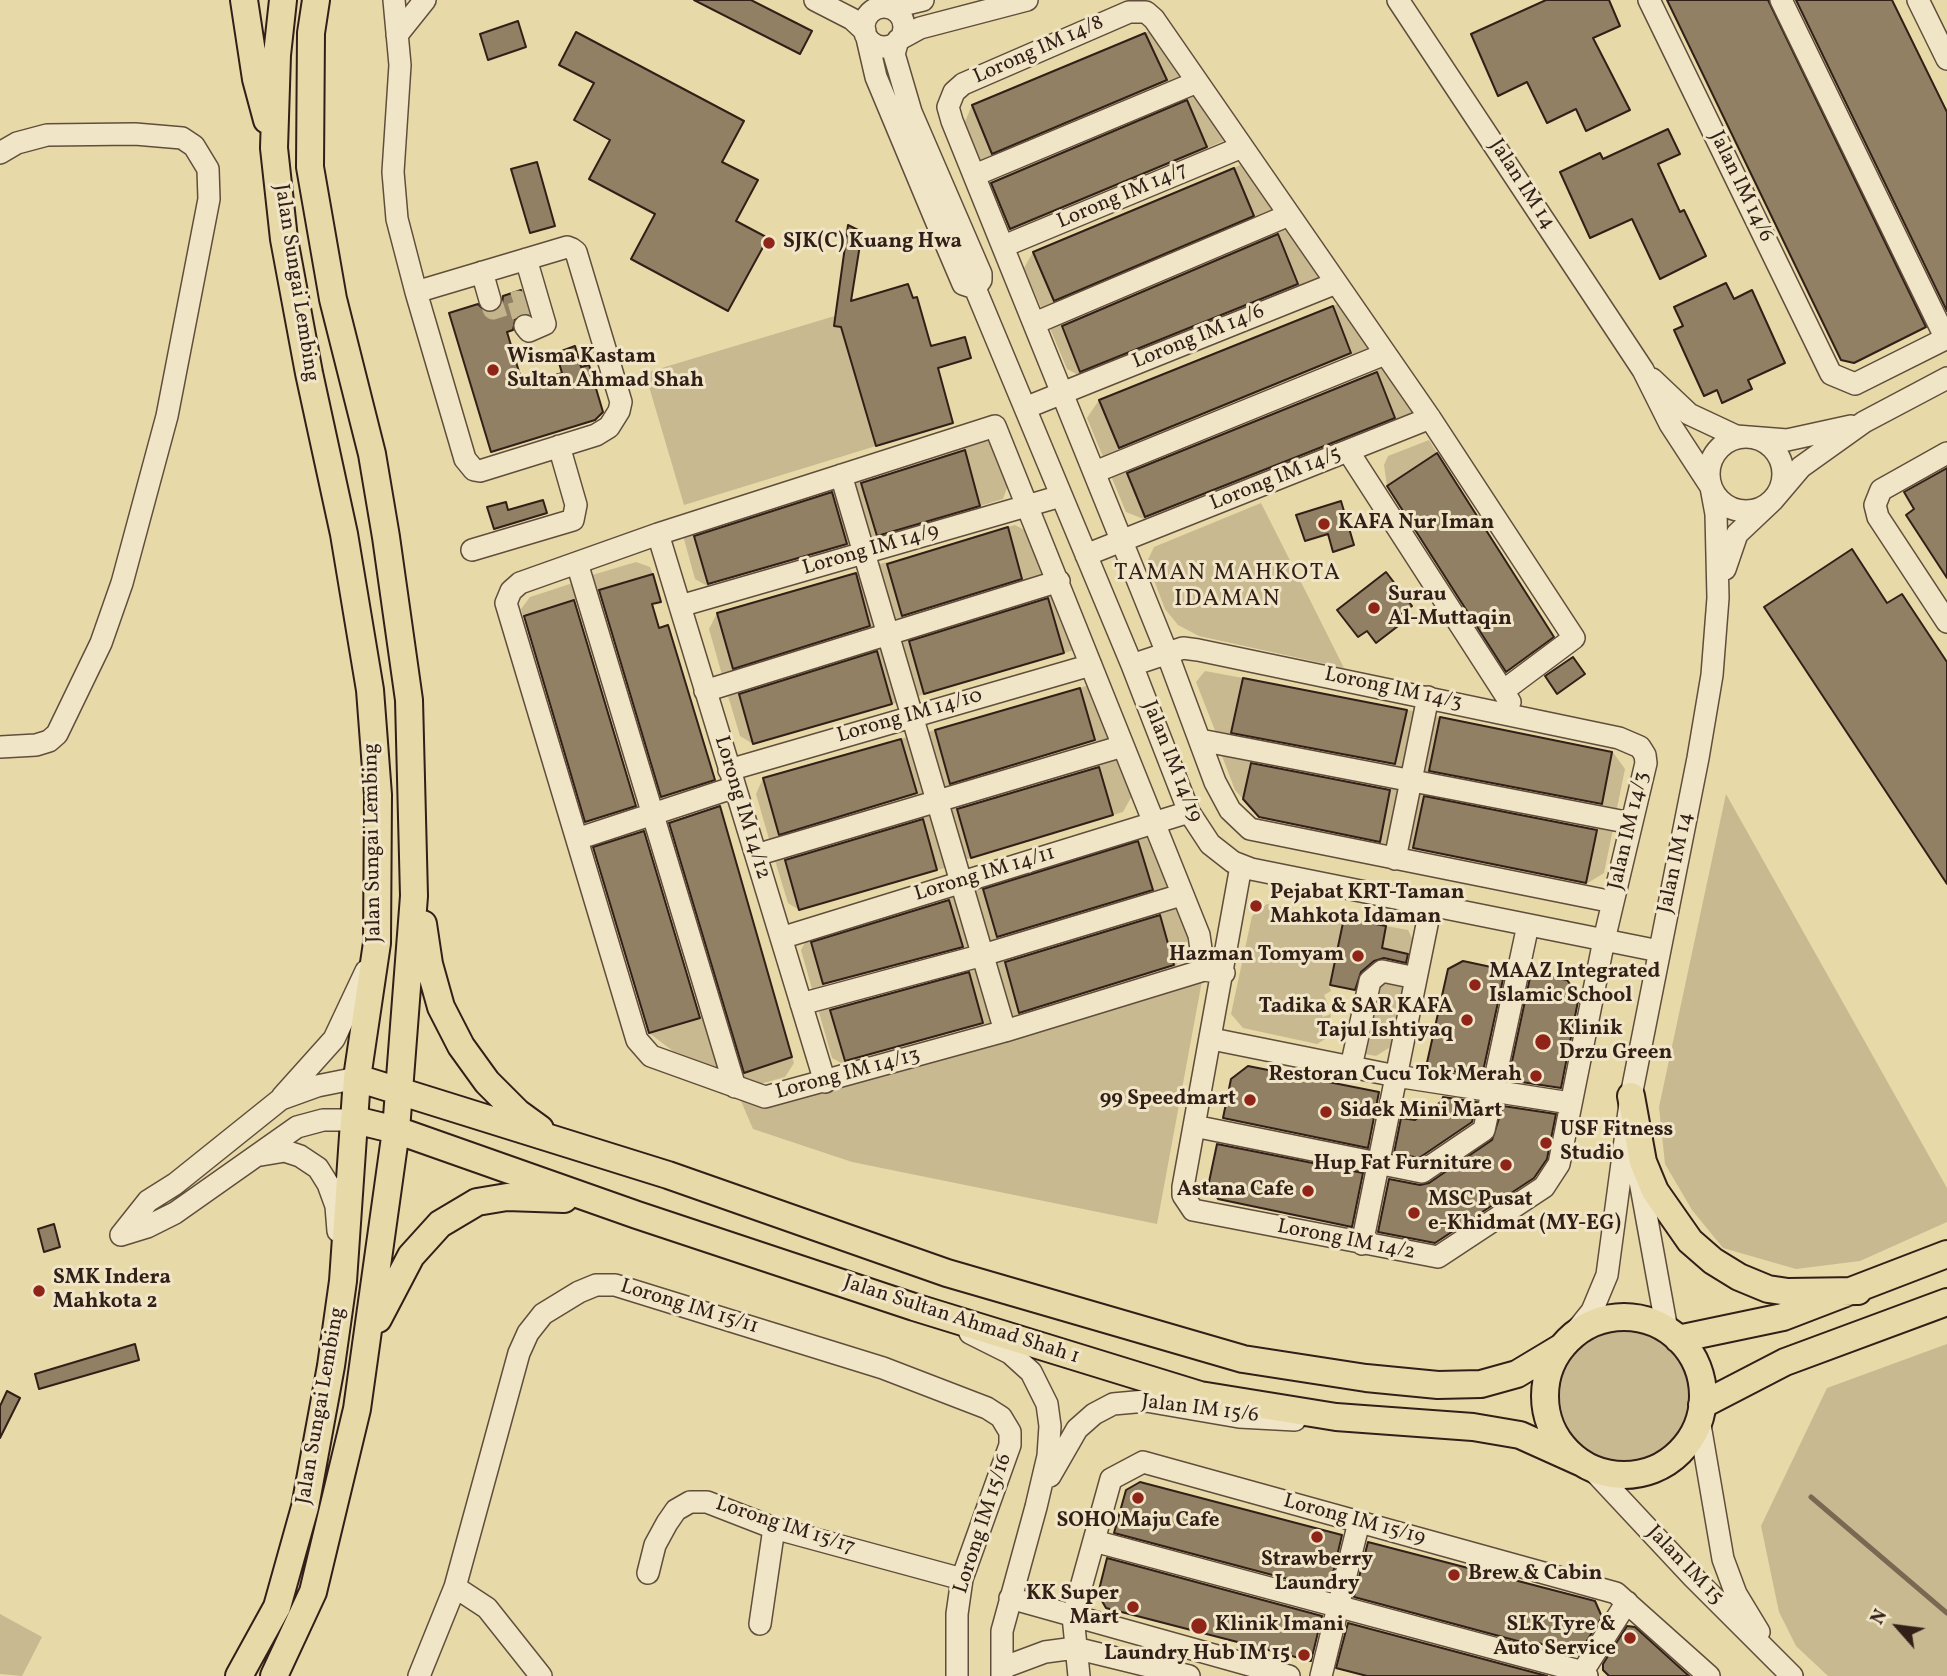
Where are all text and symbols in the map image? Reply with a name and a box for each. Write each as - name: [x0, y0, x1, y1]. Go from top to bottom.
- street label: Lorong IM 14/8: [970, 11, 1108, 91]
- street label: Jalan IM 14/6: [1702, 127, 1778, 247]
- street label: Jalan IM 14: [1482, 135, 1560, 235]
- street label: Lorong IM 14/7: [1054, 158, 1192, 236]
- street label: Jalan Sungai Lembing: [267, 182, 323, 384]
- place label: SJK(C) Kuang Hwa: [783, 230, 962, 256]
- marker: SJK(C) Kuang Hwa: [761, 235, 777, 251]
- street label: Lorong IM 14/6: [1129, 300, 1269, 376]
- place label: Wisma Kastam Sultan Ahmad Shah: [507, 345, 704, 395]
- marker: Wisma Kastam Sultan Ahmad Shah: [485, 362, 501, 378]
- street label: Lorong IM 14/5: [1207, 442, 1345, 518]
- place label: KAFA Nur Iman: [1338, 511, 1494, 537]
- marker: KAFA Nur Iman: [1316, 516, 1332, 532]
- street label: Lorong IM 14/9: [800, 519, 942, 583]
- district label: TAMAN MAHKOTA IDAMAN: [1116, 561, 1340, 615]
- place label: Surau Al-Muttaqin: [1388, 583, 1512, 633]
- marker: Surau Al-Muttaqin: [1366, 600, 1382, 616]
- street label: Lorong IM 14/3: [1322, 663, 1464, 717]
- street label: Lorong IM 14/10: [834, 684, 986, 750]
- street label: Jalan IM 14/19: [1135, 698, 1207, 826]
- street label: Lorong IM 14/12: [707, 733, 775, 883]
- street label: Jalan Sungai Lembing: [360, 743, 388, 943]
- street label: Jalan IM 14/3: [1604, 769, 1656, 893]
- street label: Jalan IM 14: [1654, 810, 1700, 916]
- street label: Lorong IM 14/11: [912, 842, 1058, 908]
- place label: Pejabat KRT-Taman Mahkota Idaman: [1270, 881, 1465, 931]
- marker: Pejabat KRT-Taman Mahkota Idaman: [1248, 898, 1264, 914]
- place label: Hazman Tomyam: [1169, 943, 1344, 969]
- marker: Hazman Tomyam: [1350, 948, 1366, 964]
- place label: MAAZ Integrated Islamic School: [1489, 960, 1660, 1010]
- marker: MAAZ Integrated Islamic School: [1467, 977, 1483, 993]
- place label: Tadika & SAR KAFA Tajul Ishtiyaq: [1258, 995, 1453, 1045]
- marker: Tadika & SAR KAFA Tajul Ishtiyaq: [1459, 1012, 1475, 1028]
- place label: Klinik Drzu Green: [1559, 1017, 1672, 1067]
- marker: Klinik Drzu Green: [1533, 1032, 1553, 1052]
- street label: Lorong IM 14/13: [773, 1044, 923, 1106]
- place label: Restoran Cucu Tok Merah: [1269, 1063, 1522, 1089]
- marker: Restoran Cucu Tok Merah: [1528, 1068, 1544, 1084]
- place label: 99 Speedmart: [1100, 1087, 1236, 1113]
- marker: 99 Speedmart: [1242, 1092, 1258, 1108]
- place label: Sidek Mini Mart: [1340, 1099, 1502, 1125]
- marker: Sidek Mini Mart: [1318, 1104, 1334, 1120]
- place label: USF Fitness Studio: [1560, 1118, 1673, 1168]
- marker: USF Fitness Studio: [1538, 1135, 1554, 1151]
- place label: Hup Fat Furniture: [1314, 1152, 1492, 1178]
- marker: Hup Fat Furniture: [1498, 1157, 1514, 1173]
- place label: Astana Cafe: [1177, 1178, 1294, 1204]
- marker: Astana Cafe: [1300, 1183, 1316, 1199]
- place label: MSC Pusat e-Khidmat (MY-EG): [1428, 1188, 1621, 1238]
- marker: MSC Pusat e-Khidmat (MY-EG): [1406, 1205, 1422, 1221]
- street label: Lorong IM 14/2: [1275, 1215, 1417, 1267]
- place label: SMK Indera Mahkota 2: [53, 1266, 171, 1316]
- street label: Jalan Sultan Ahmad Shah 1: [840, 1271, 1082, 1371]
- street label: Lorong IM 15/11: [617, 1275, 761, 1341]
- marker: SMK Indera Mahkota 2: [31, 1283, 47, 1299]
- street label: Jalan Sungai Lembing: [292, 1305, 352, 1507]
- street label: Jalan IM 15/6: [1140, 1390, 1260, 1430]
- street label: Lorong IM 15/16: [950, 1451, 1018, 1597]
- marker: SOHO Maju Cafe: [1130, 1490, 1146, 1506]
- street label: Lorong IM 15/19: [1280, 1490, 1428, 1552]
- street label: Lorong IM 15/17: [712, 1493, 858, 1561]
- place label: SOHO Maju Cafe: [1057, 1509, 1219, 1535]
- street label: Jalan IM 15: [1640, 1521, 1728, 1611]
- marker: Strawberry Laundry: [1309, 1529, 1325, 1545]
- place label: Strawberry Laundry: [1261, 1548, 1373, 1598]
- place label: Brew & Cabin: [1468, 1562, 1602, 1588]
- marker: Brew & Cabin: [1446, 1567, 1462, 1583]
- place label: KK Super Mart: [1026, 1582, 1119, 1632]
- north arrow: [1863, 1592, 1933, 1662]
- marker: KK Super Mart: [1125, 1599, 1141, 1615]
- text: N: [1865, 1605, 1894, 1629]
- place label: Klinik Imani: [1215, 1613, 1344, 1639]
- place label: SLK Tyre & Auto Service: [1493, 1613, 1616, 1663]
- marker: Klinik Imani: [1189, 1616, 1209, 1636]
- marker: SLK Tyre & Auto Service: [1622, 1630, 1638, 1646]
- place label: Laundry Hub IM 15: [1104, 1642, 1290, 1668]
- marker: Laundry Hub IM 15: [1296, 1647, 1312, 1663]

